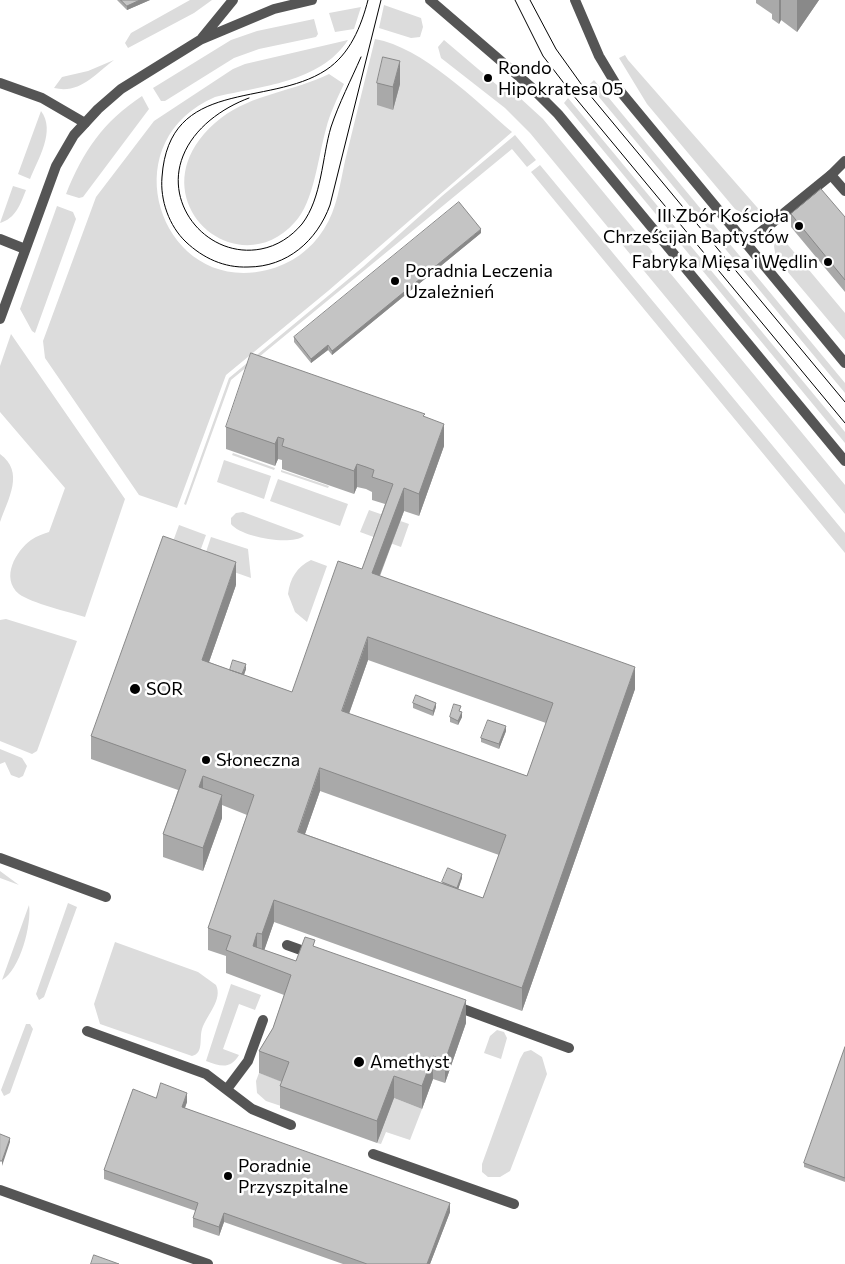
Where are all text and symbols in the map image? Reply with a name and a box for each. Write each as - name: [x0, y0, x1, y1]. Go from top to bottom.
- place label: Rondo Hipokratesa 05: [498, 57, 624, 100]
- marker: Rondo Hipokratesa 05: [482, 72, 494, 84]
- place label: III Zbór Kościoła Chrześcijan Baptystów: [603, 205, 789, 248]
- marker: III Zbór Kościoła Chrześcijan Baptystów: [793, 220, 805, 232]
- place label: Fabryka Mięsa i Wędlin: [632, 251, 818, 273]
- marker: Fabryka Mięsa i Wędlin: [822, 256, 834, 268]
- place label: Poradnia Leczenia Uzależnień: [405, 260, 553, 302]
- marker: Poradnia Leczenia Uzależnień: [389, 275, 401, 287]
- place label: SOR: [146, 678, 183, 700]
- marker: SOR: [128, 682, 142, 696]
- place label: Słoneczna: [216, 749, 300, 771]
- marker: Słoneczna: [200, 754, 212, 766]
- place label: Amethyst: [370, 1051, 450, 1073]
- marker: Amethyst: [352, 1055, 366, 1069]
- place label: Poradnie Przyszpitalne: [238, 1155, 348, 1198]
- marker: Poradnie Przyszpitalne: [222, 1170, 234, 1182]

